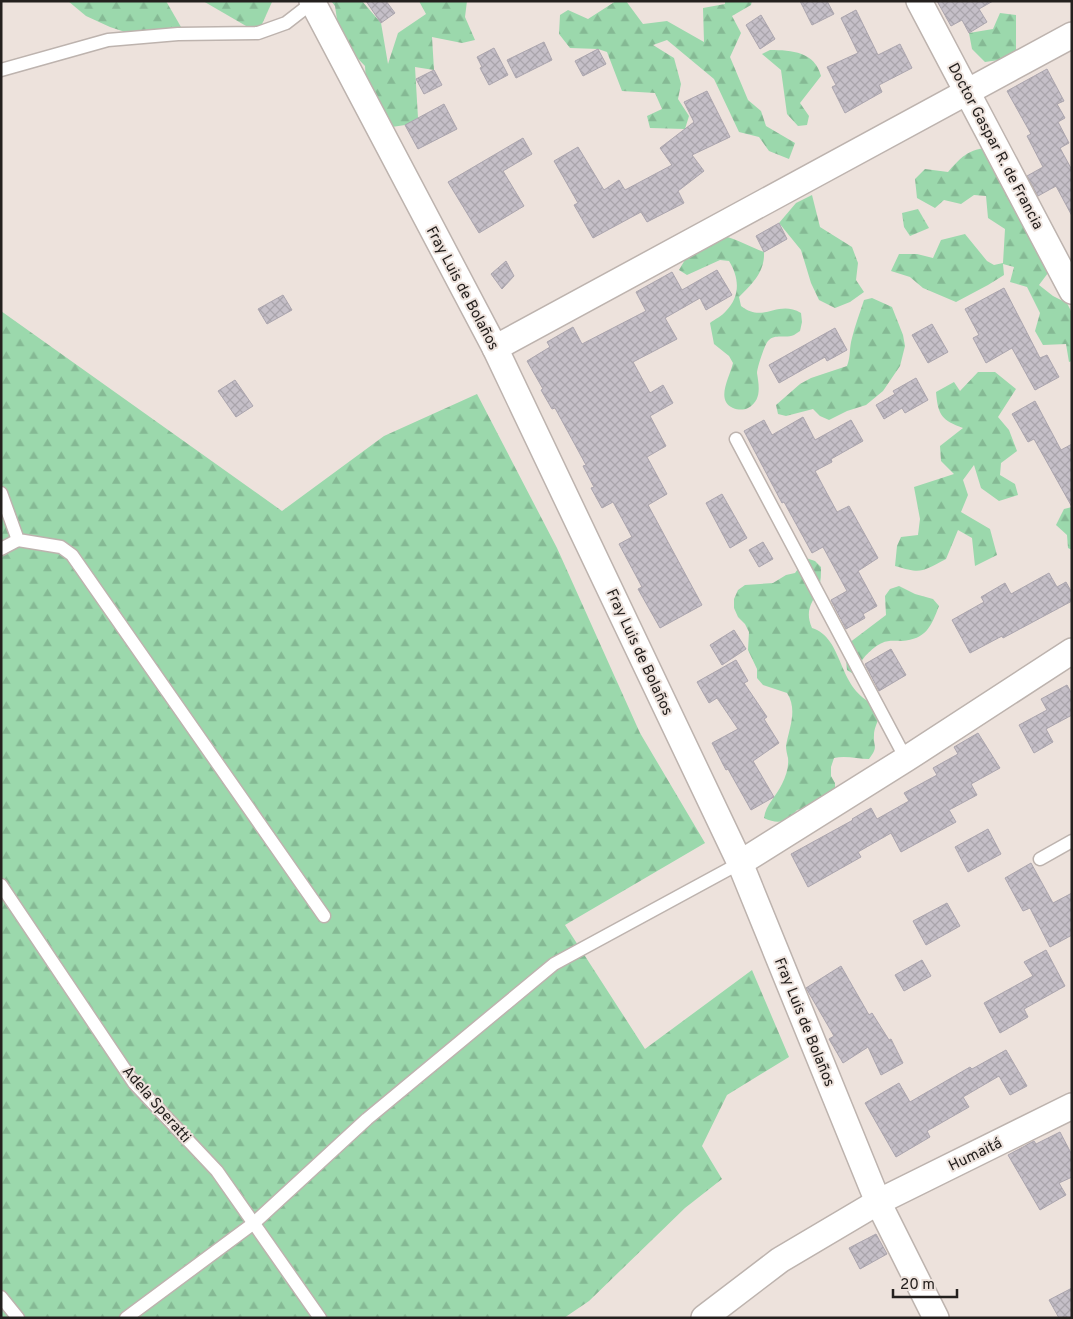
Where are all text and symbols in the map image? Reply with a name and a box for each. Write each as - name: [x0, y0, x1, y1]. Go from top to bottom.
- street label: Doctor Gaspar R. de Francia: [943, 60, 1047, 233]
- street label: Fray Luis de Bolaños: [421, 224, 502, 354]
- street label: Fray Luis de Bolaños: [601, 586, 676, 719]
- street label: Fray Luis de Bolaños: [769, 955, 838, 1090]
- street label: Adela Speratti: [117, 1063, 194, 1147]
- street label: Humaitá: [946, 1134, 1006, 1176]
- scale bar: [893, 1266, 957, 1298]
- text: 20 m: [900, 1276, 935, 1295]

